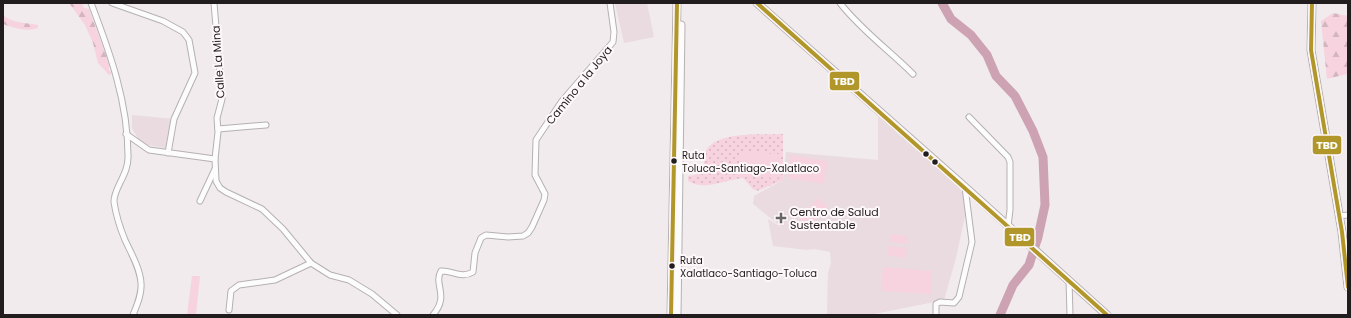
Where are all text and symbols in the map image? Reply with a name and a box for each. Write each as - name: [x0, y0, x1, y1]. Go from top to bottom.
- street label: Calle La Mina: [207, 25, 229, 99]
- street label: Camino a la Joya: [542, 42, 616, 128]
- line badge: TBD: [829, 71, 860, 91]
- text: TBD: [833, 73, 855, 89]
- line badge: TBD: [1312, 135, 1342, 155]
- text: TBD: [1316, 137, 1338, 153]
- place label: Ruta Toluca-Santiago-Xalatlaco: [682, 148, 819, 176]
- unlabelled marker: [921, 149, 931, 159]
- marker: Ruta Toluca-Santiago-Xalatlaco: [669, 156, 679, 166]
- unlabelled marker: [930, 157, 940, 167]
- place label: Centro de Salud Sustentable: [790, 204, 879, 233]
- marker: Centro de Salud Sustentable: [775, 212, 787, 224]
- line badge: TBD: [1004, 227, 1035, 247]
- text: TBD: [1009, 229, 1031, 245]
- place label: Ruta Xalatlaco-Santiago-Toluca: [680, 253, 817, 281]
- marker: Ruta Xalatlaco-Santiago-Toluca: [667, 261, 677, 271]

